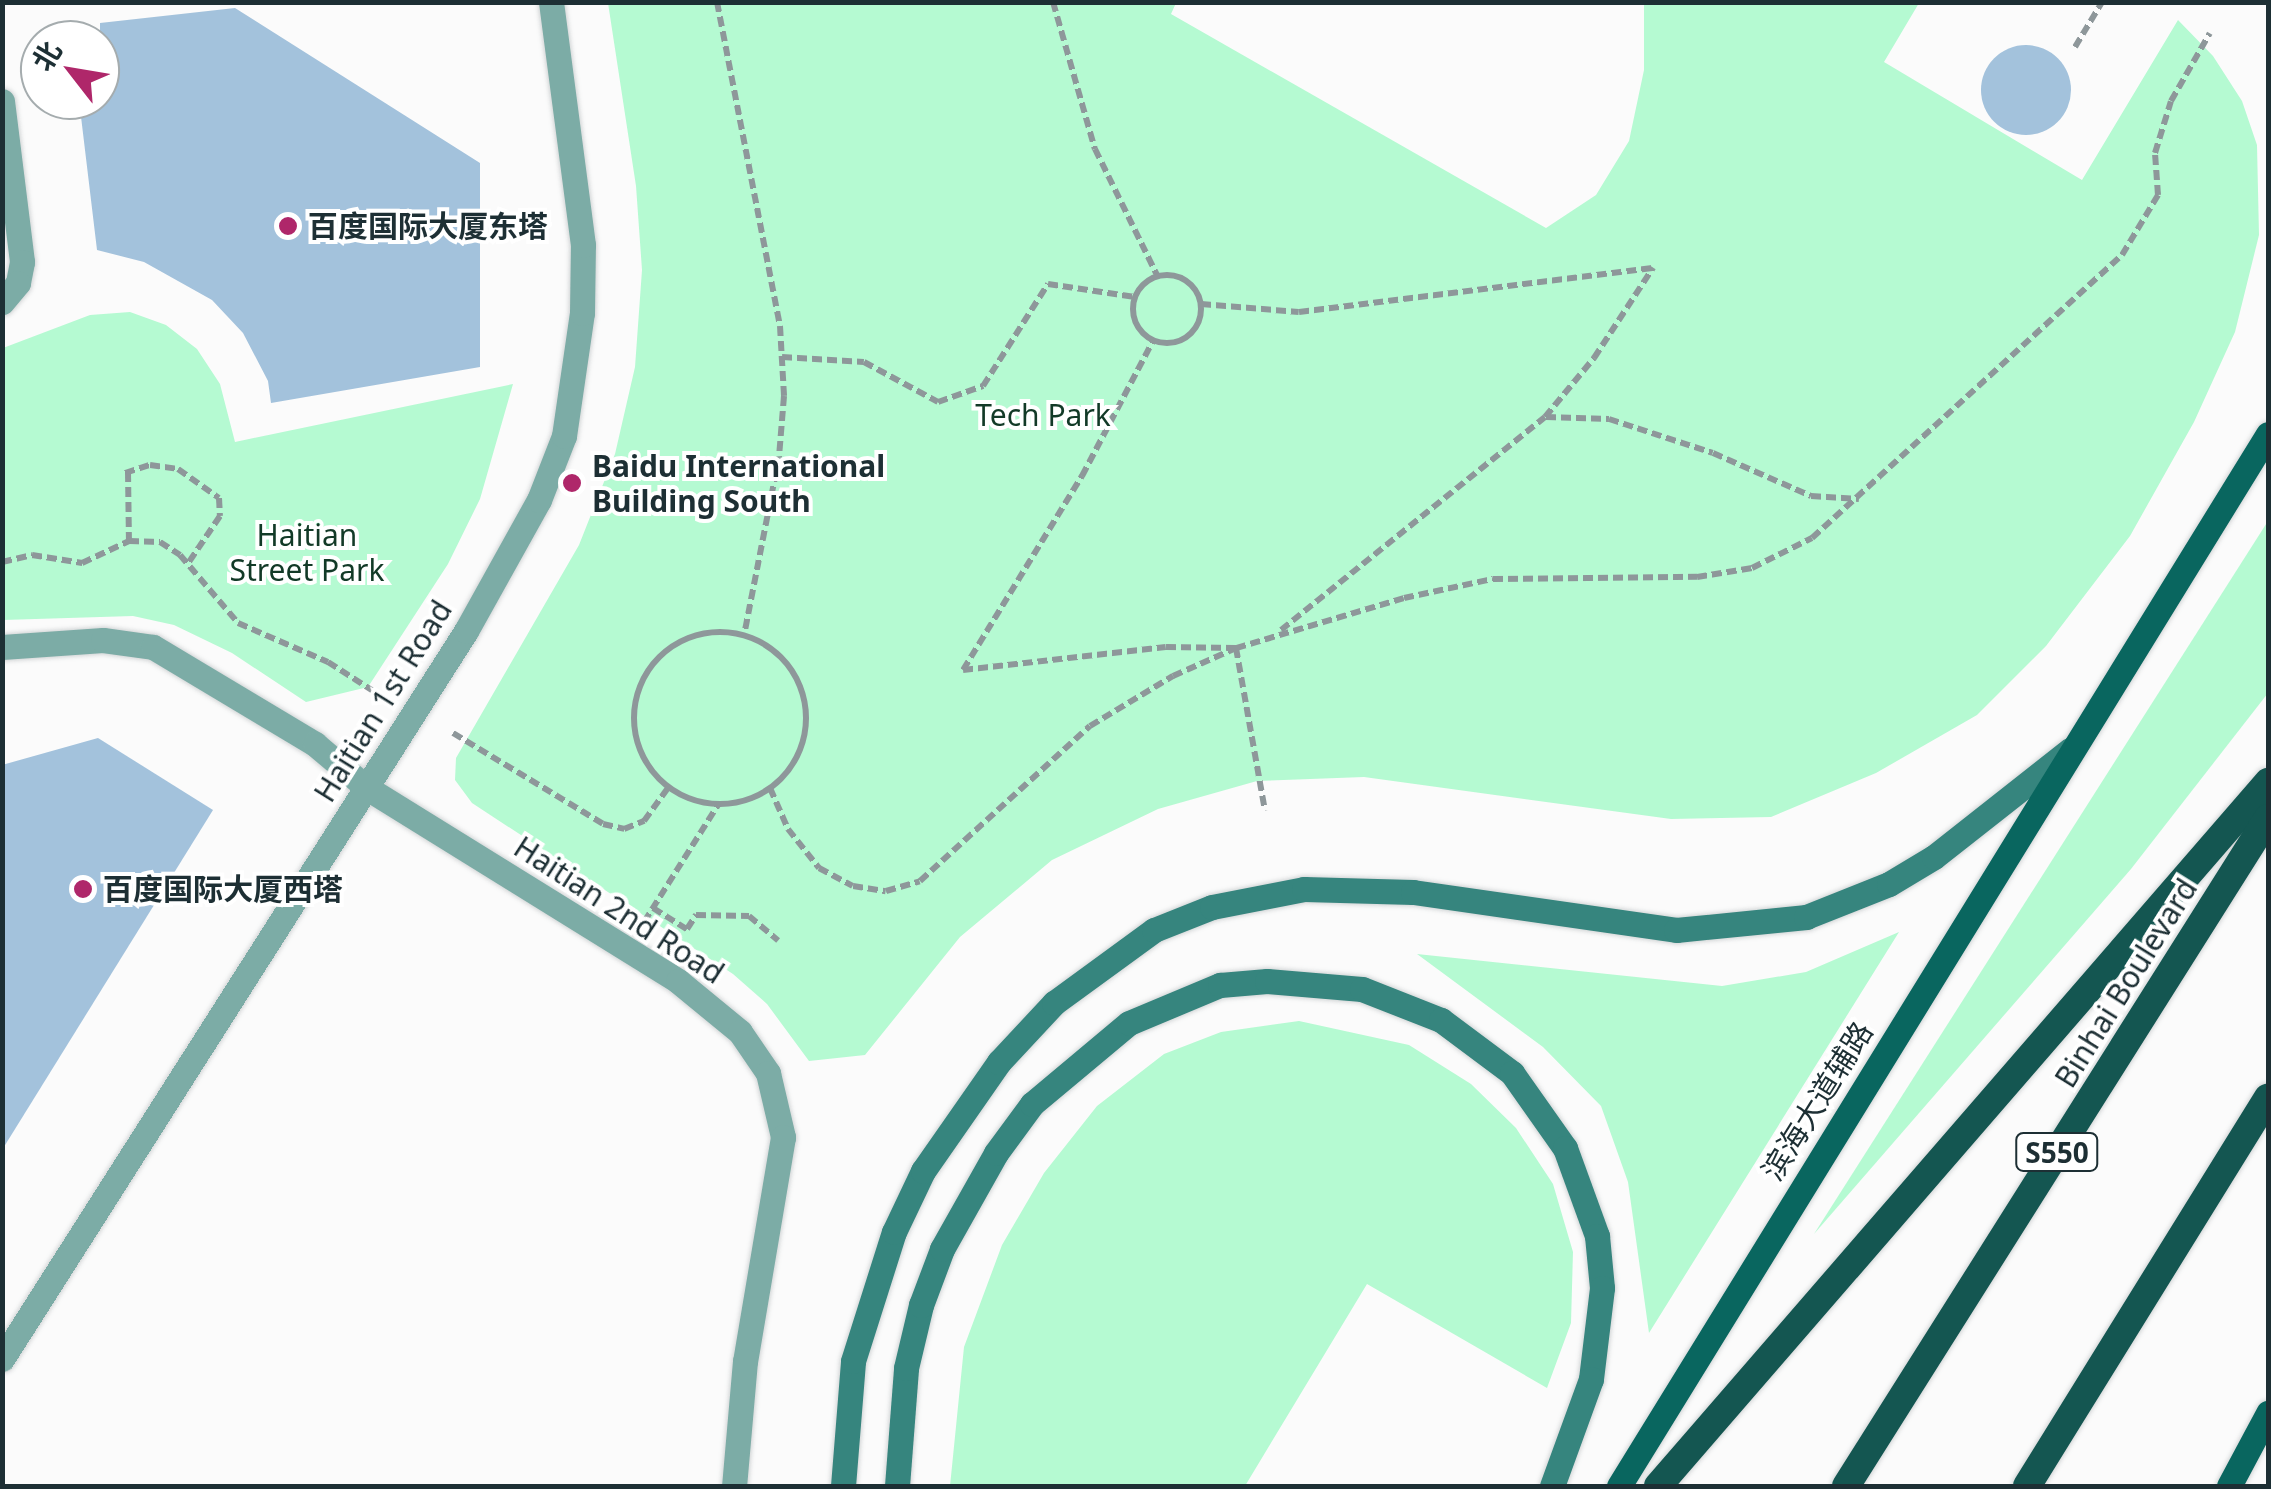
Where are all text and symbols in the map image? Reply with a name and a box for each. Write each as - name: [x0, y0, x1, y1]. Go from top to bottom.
- north arrow: [20, 20, 120, 120]
- text: 北: [22, 34, 69, 77]
- place label: 百度国际大厦东塔: [308, 208, 548, 244]
- marker: 百度国际大厦东塔: [277, 215, 299, 237]
- park label: Tech Park: [975, 397, 1111, 433]
- place label: Baidu International Building South: [592, 448, 885, 518]
- marker: Baidu International Building South: [561, 472, 583, 494]
- park label: Haitian Street Park: [230, 517, 384, 588]
- street label: Haitian 1st Road: [307, 594, 459, 808]
- street label: Haitian 2nd Road: [507, 829, 731, 991]
- place label: 百度国际大厦西塔: [103, 871, 343, 907]
- street label: Binhai Boulevard: [2047, 872, 2205, 1094]
- marker: 百度国际大厦西塔: [72, 878, 94, 900]
- street label: 滨海大道辅路: [1754, 1015, 1880, 1187]
- road number: S550: [2014, 1129, 2100, 1175]

